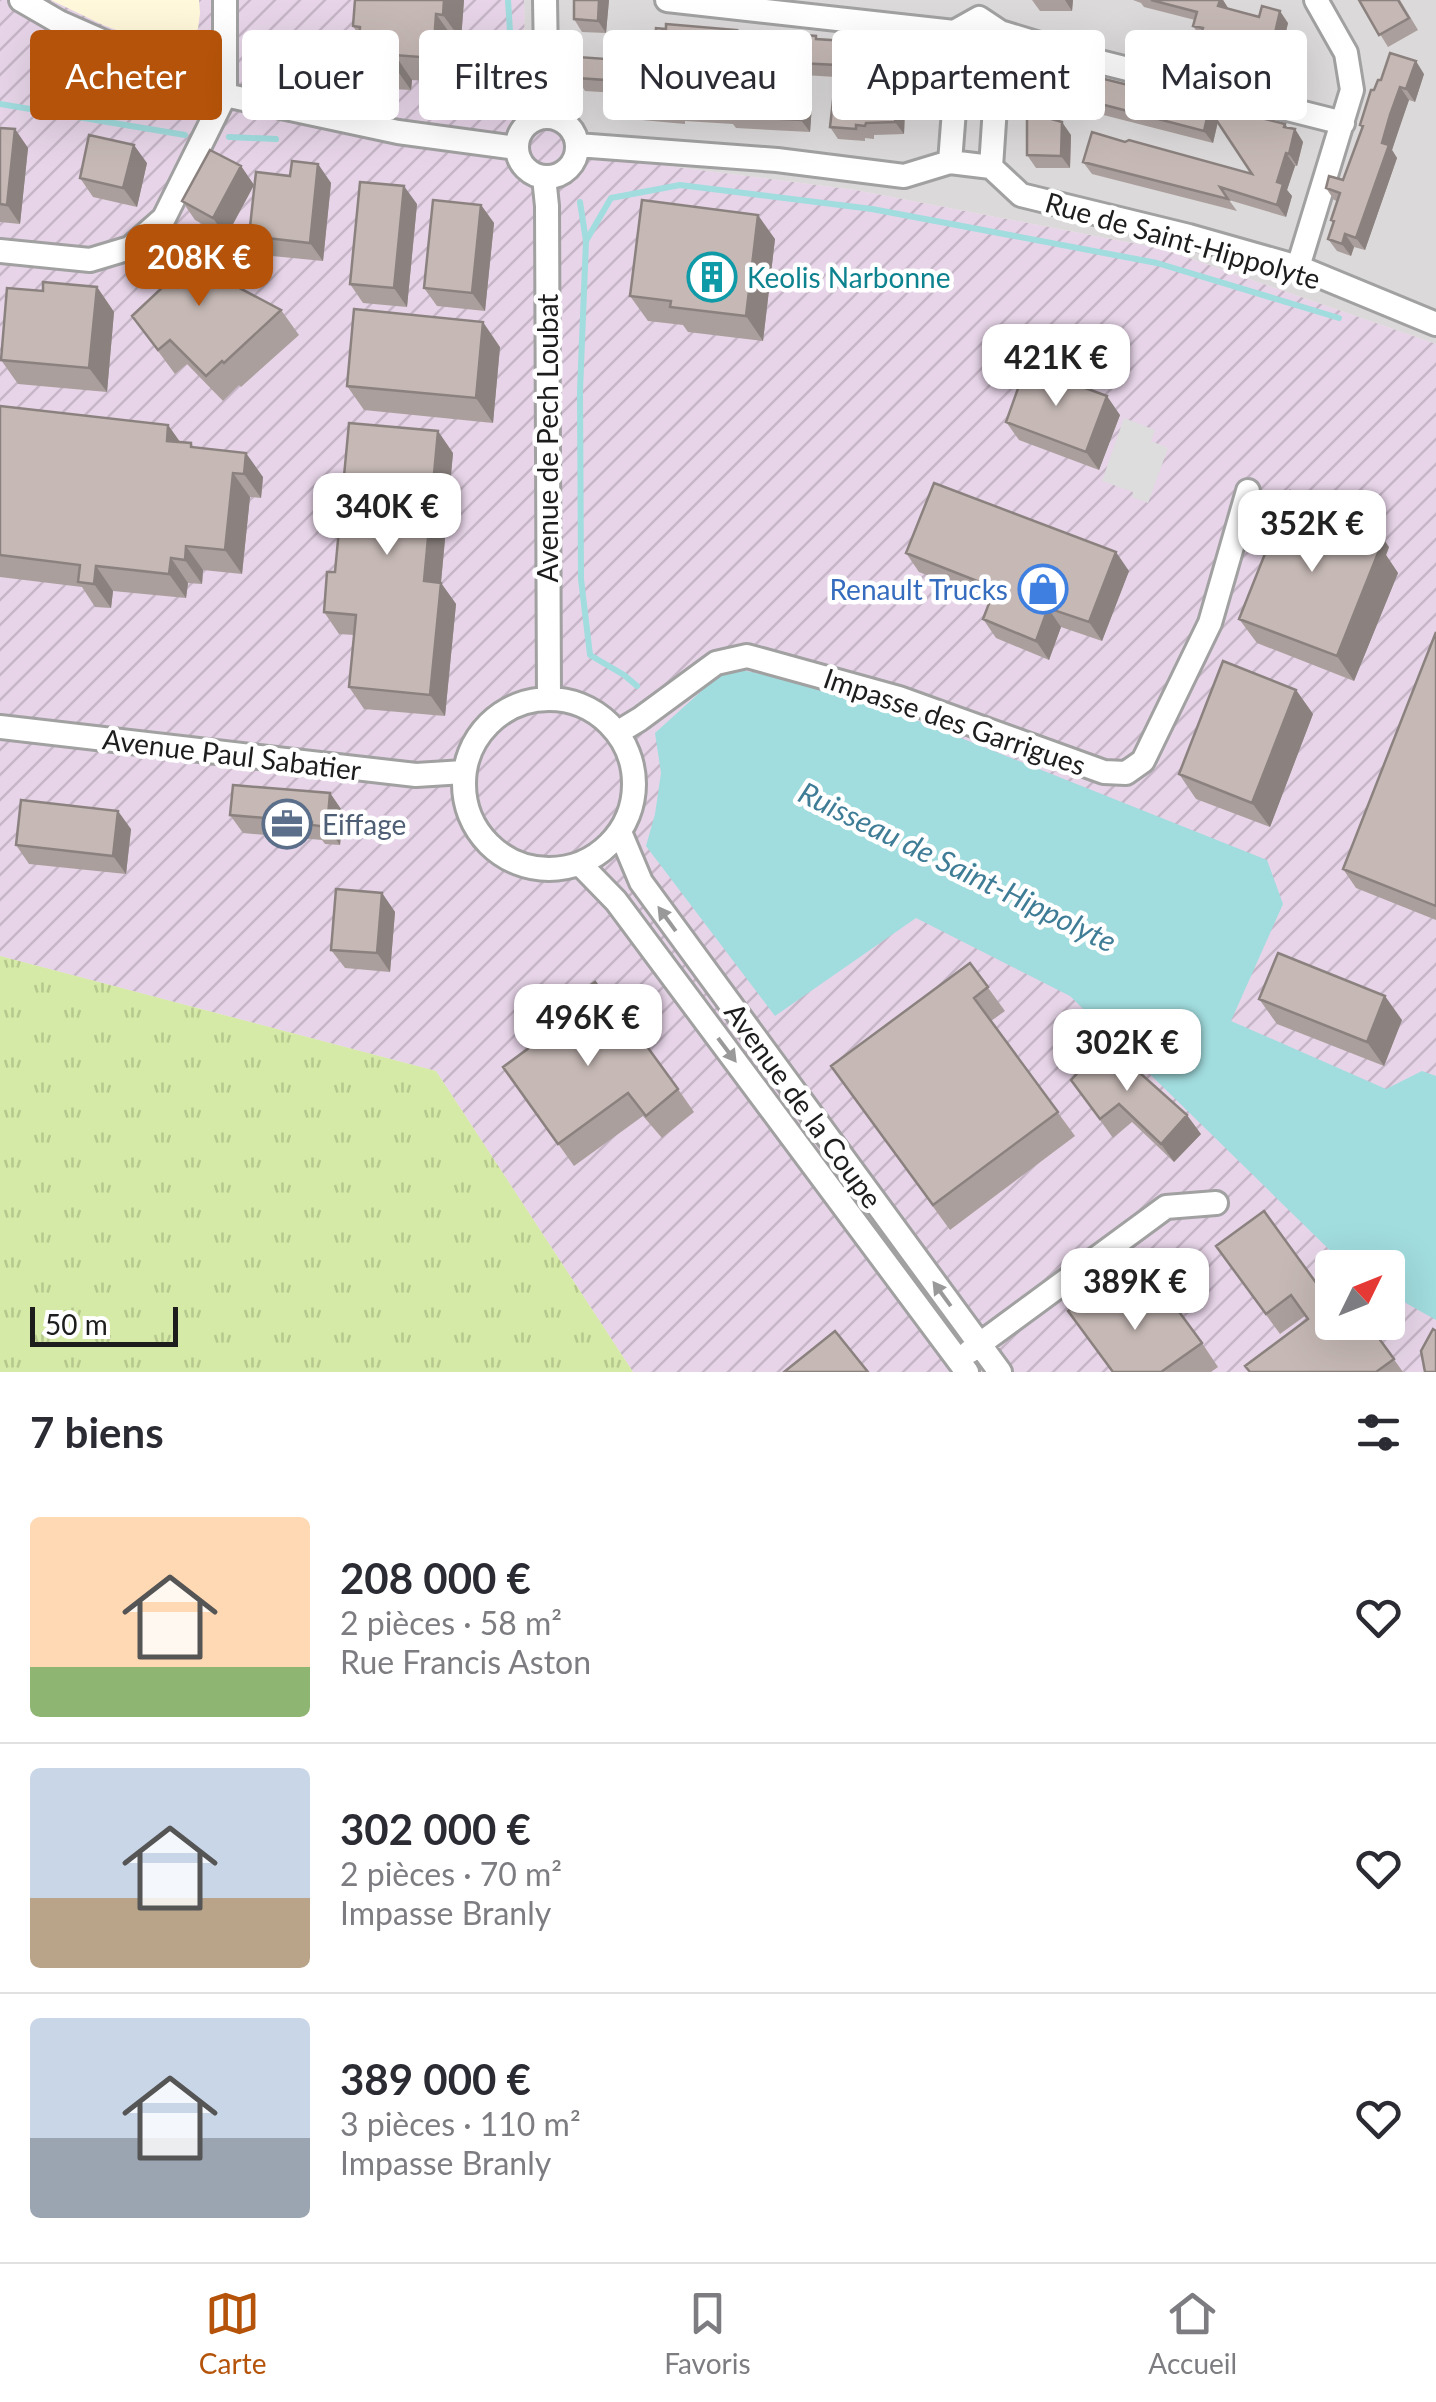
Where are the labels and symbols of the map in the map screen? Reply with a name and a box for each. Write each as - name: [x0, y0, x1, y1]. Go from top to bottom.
- street label: Rue de Saint-Hippolyte: [1042, 184, 1324, 296]
- pin: 208K €: [118, 224, 280, 309]
- building icon: Keolis Narbonne: [686, 251, 738, 303]
- place label: Keolis Narbonne: [747, 260, 950, 294]
- street label: Avenue de Pech Loubat: [530, 294, 564, 582]
- pin: 421K €: [975, 324, 1137, 409]
- pin: 340K €: [306, 473, 468, 558]
- pin: 352K €: [1231, 490, 1393, 575]
- shop icon: Renault Trucks: [1017, 563, 1069, 615]
- place label: Renault Trucks: [829, 572, 1008, 606]
- street label: Impasse des Garrigues: [820, 660, 1090, 782]
- street label: Avenue Paul Sabatier: [101, 721, 363, 787]
- water label: Ruisseau de Saint-Hippolyte: [793, 773, 1123, 959]
- office icon: Eiffage: [261, 798, 313, 850]
- place label: Eiffage: [322, 807, 406, 841]
- one-way arrow: [658, 906, 678, 932]
- pin: 496K €: [507, 984, 669, 1069]
- street label: Avenue de la Coupe: [718, 996, 890, 1214]
- pin: 302K €: [1046, 1009, 1208, 1094]
- one-way arrow: [717, 1037, 737, 1063]
- pin: 389K €: [1054, 1248, 1216, 1333]
- north arrow: [1315, 1250, 1405, 1340]
- one-way arrow: [933, 1281, 952, 1307]
- scale bar: [30, 1302, 178, 1346]

